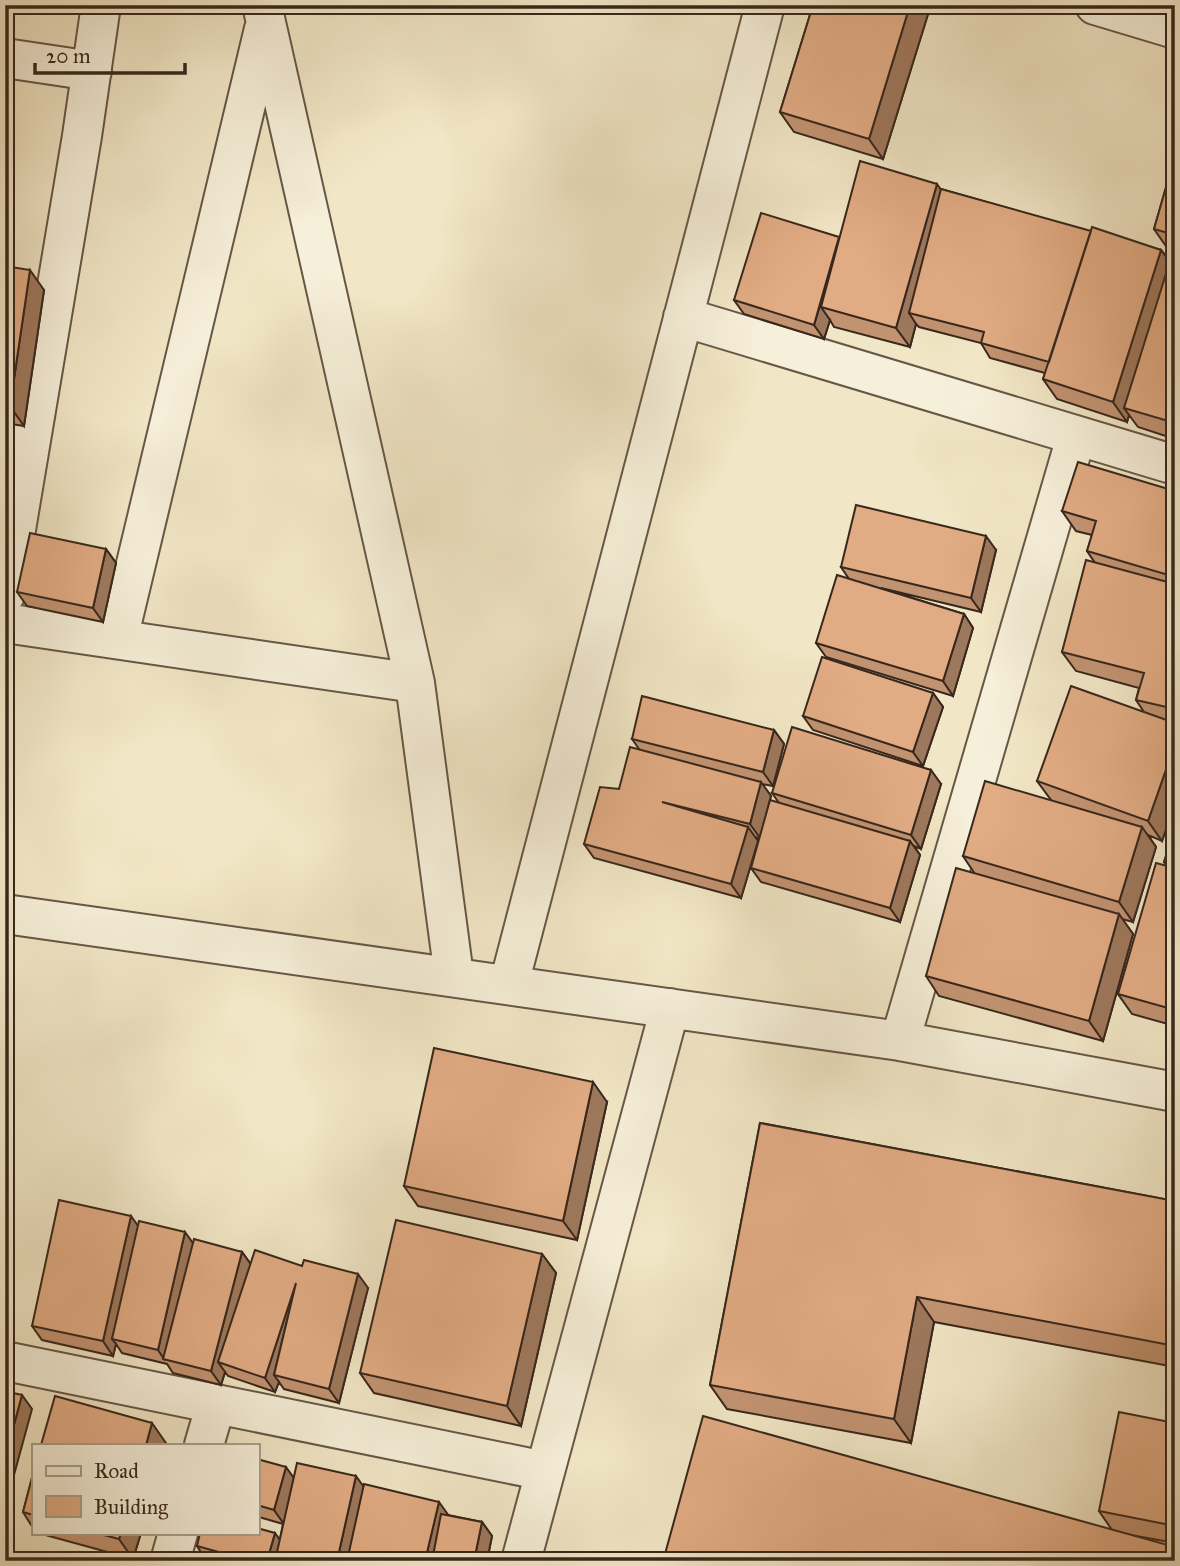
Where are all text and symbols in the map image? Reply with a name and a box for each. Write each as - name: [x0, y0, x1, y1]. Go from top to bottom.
- scale bar: [35, 32, 186, 76]
- text: 20 m: [46, 43, 91, 69]
- legend: [32, 1444, 259, 1534]
- text: Road: [94, 1458, 139, 1484]
- text: Building: [94, 1494, 168, 1520]

